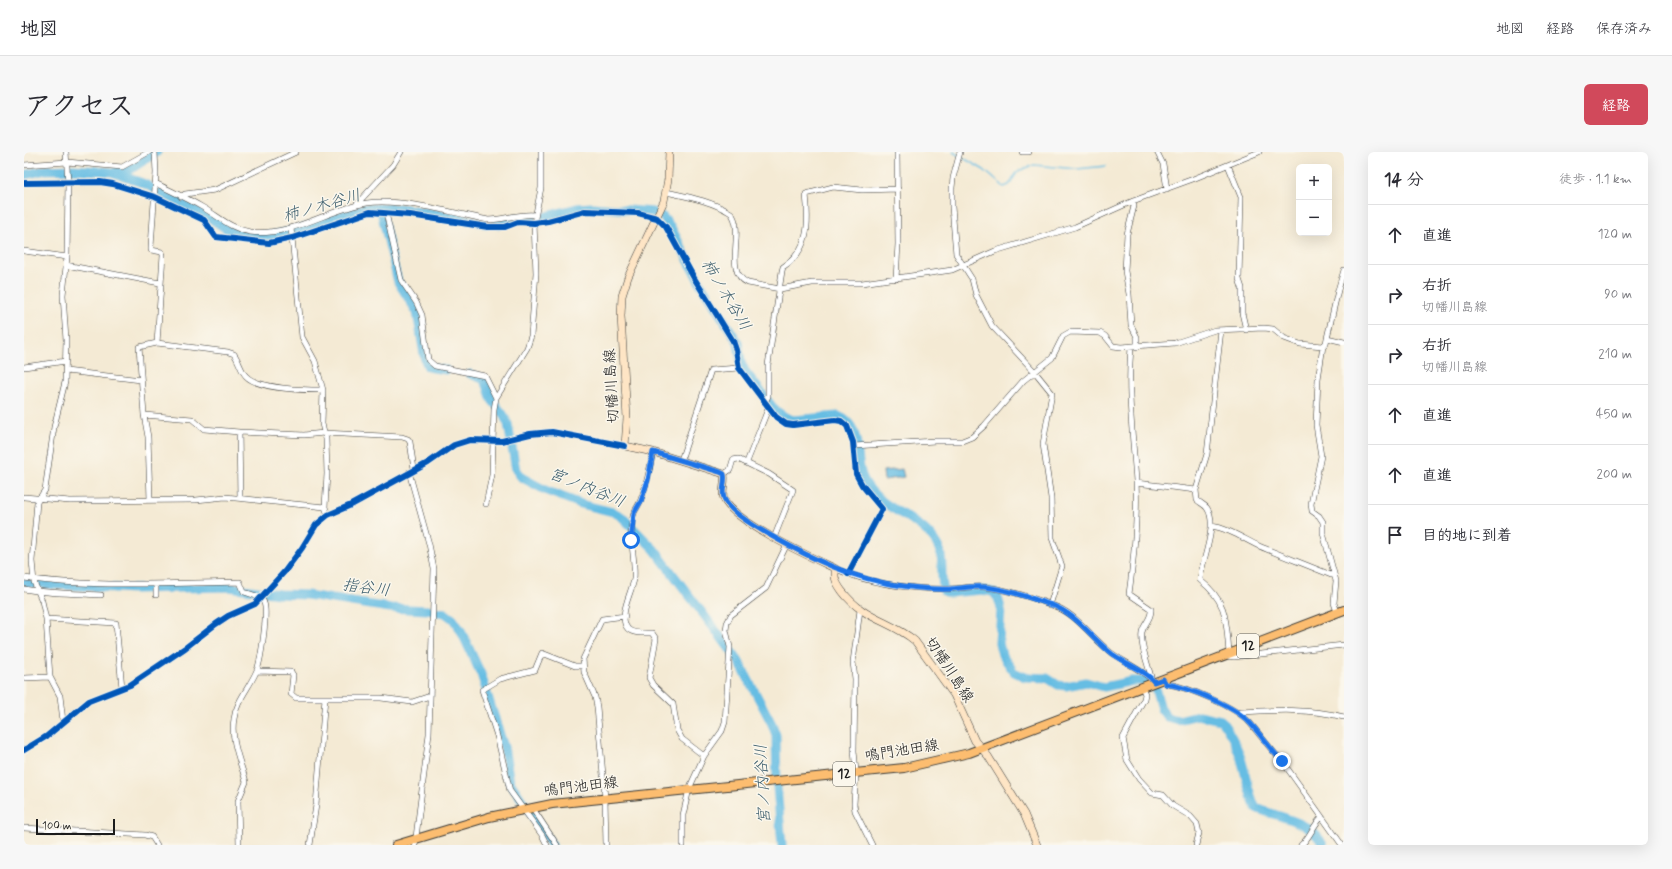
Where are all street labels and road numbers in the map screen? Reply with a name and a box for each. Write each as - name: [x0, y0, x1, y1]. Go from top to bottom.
- street label: 切幡川島線: [600, 348, 624, 424]
- street label: 切幡川島線: [920, 633, 978, 707]
- road number: 12: [1237, 634, 1259, 658]
- street label: 鳴門池田線: [863, 735, 941, 767]
- road number: 12: [833, 762, 855, 786]
- street label: 鳴門池田線: [543, 773, 619, 801]

